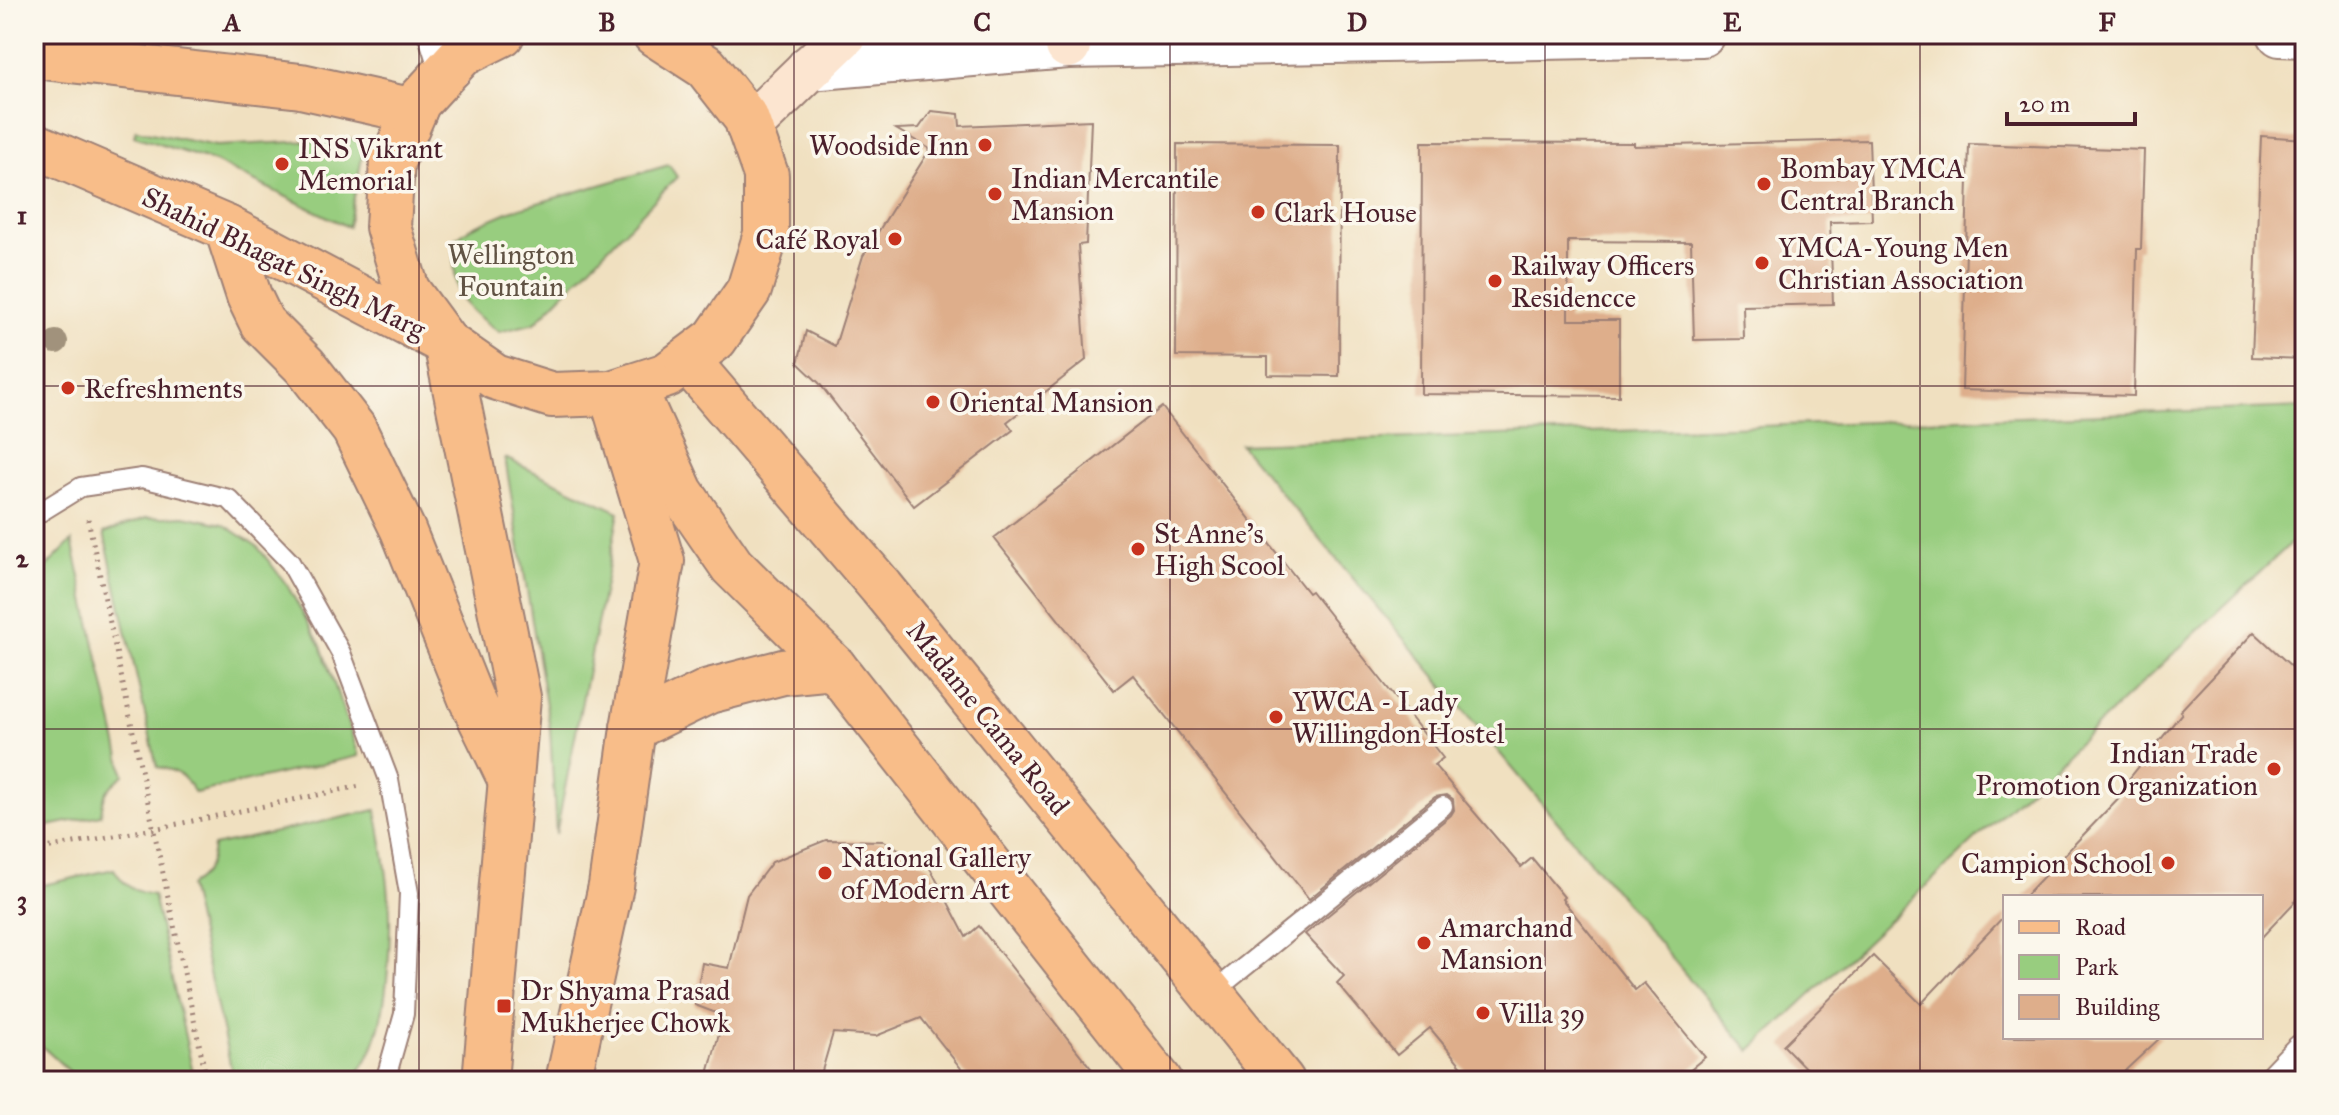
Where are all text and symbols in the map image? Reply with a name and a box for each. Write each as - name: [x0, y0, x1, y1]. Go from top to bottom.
- text: A: [221, 6, 241, 38]
- text: B: [598, 6, 616, 38]
- text: C: [973, 6, 991, 38]
- text: D: [1347, 6, 1367, 38]
- text: E: [1723, 6, 1742, 38]
- text: F: [2099, 6, 2116, 38]
- scale bar: [2007, 76, 2135, 126]
- text: 20 m: [2019, 89, 2070, 119]
- place label: Woodside Inn: [809, 128, 969, 163]
- place label: INS Vikrant Memorial: [298, 131, 443, 198]
- marker: Woodside Inn: [976, 136, 994, 154]
- place label: Bombay YMCA Central Branch: [1780, 151, 1965, 218]
- marker: INS Vikrant Memorial: [273, 155, 291, 173]
- place label: Indian Mercantile Mansion: [1011, 161, 1219, 228]
- marker: Bombay YMCA Central Branch: [1755, 175, 1773, 193]
- street label: Shahid Bhagat Singh Marg: [136, 179, 432, 347]
- marker: Indian Mercantile Mansion: [986, 185, 1004, 203]
- place label: Clark House: [1274, 195, 1417, 230]
- text: 1: [17, 199, 27, 231]
- marker: Clark House: [1249, 203, 1267, 221]
- place label: Café Royal: [755, 222, 879, 257]
- marker: Café Royal: [886, 230, 904, 248]
- place label: YMCA-Young Men Christian Association: [1778, 230, 2024, 297]
- park label: Wellington Fountain: [447, 237, 575, 304]
- place label: Railway Officers Residencce: [1511, 248, 1694, 315]
- marker: YMCA-Young Men Christian Association: [1753, 254, 1771, 272]
- marker: Railway Officers Residencce: [1486, 272, 1504, 290]
- place label: Refreshments: [84, 371, 243, 406]
- marker: Refreshments: [59, 379, 77, 397]
- place label: Oriental Mansion: [949, 385, 1154, 420]
- marker: Oriental Mansion: [924, 393, 942, 411]
- place label: St Anne's High Scool: [1154, 516, 1285, 583]
- marker: St Anne's High Scool: [1129, 540, 1147, 558]
- text: 2: [16, 542, 30, 574]
- street label: Madame Cama Road: [899, 614, 1077, 822]
- place label: YWCA - Lady Willingdon Hostel: [1292, 684, 1505, 751]
- marker: YWCA - Lady Willingdon Hostel: [1267, 708, 1285, 726]
- place label: Indian Trade Promotion Organization: [1976, 736, 2258, 803]
- marker: Indian Trade Promotion Organization: [2265, 760, 2283, 778]
- place label: National Gallery of Modern Art: [841, 840, 1032, 907]
- place label: Campion School: [1961, 846, 2152, 881]
- marker: Campion School: [2159, 854, 2177, 872]
- marker: National Gallery of Modern Art: [816, 864, 834, 882]
- text: 3: [17, 884, 27, 916]
- legend: [2003, 895, 2263, 1039]
- place label: Amarchand Mansion: [1439, 910, 1573, 977]
- text: Road: [2075, 912, 2126, 942]
- marker: Amarchand Mansion: [1415, 934, 1433, 952]
- text: Park: [2075, 952, 2119, 982]
- place label: Dr Shyama Prasad Mukherjee Chowk: [520, 973, 730, 1040]
- text: Building: [2075, 992, 2160, 1022]
- place label: Villa 39: [1498, 996, 1585, 1031]
- marker: Dr Shyama Prasad Mukherjee Chowk: [495, 997, 513, 1015]
- marker: Villa 39: [1474, 1004, 1492, 1022]

